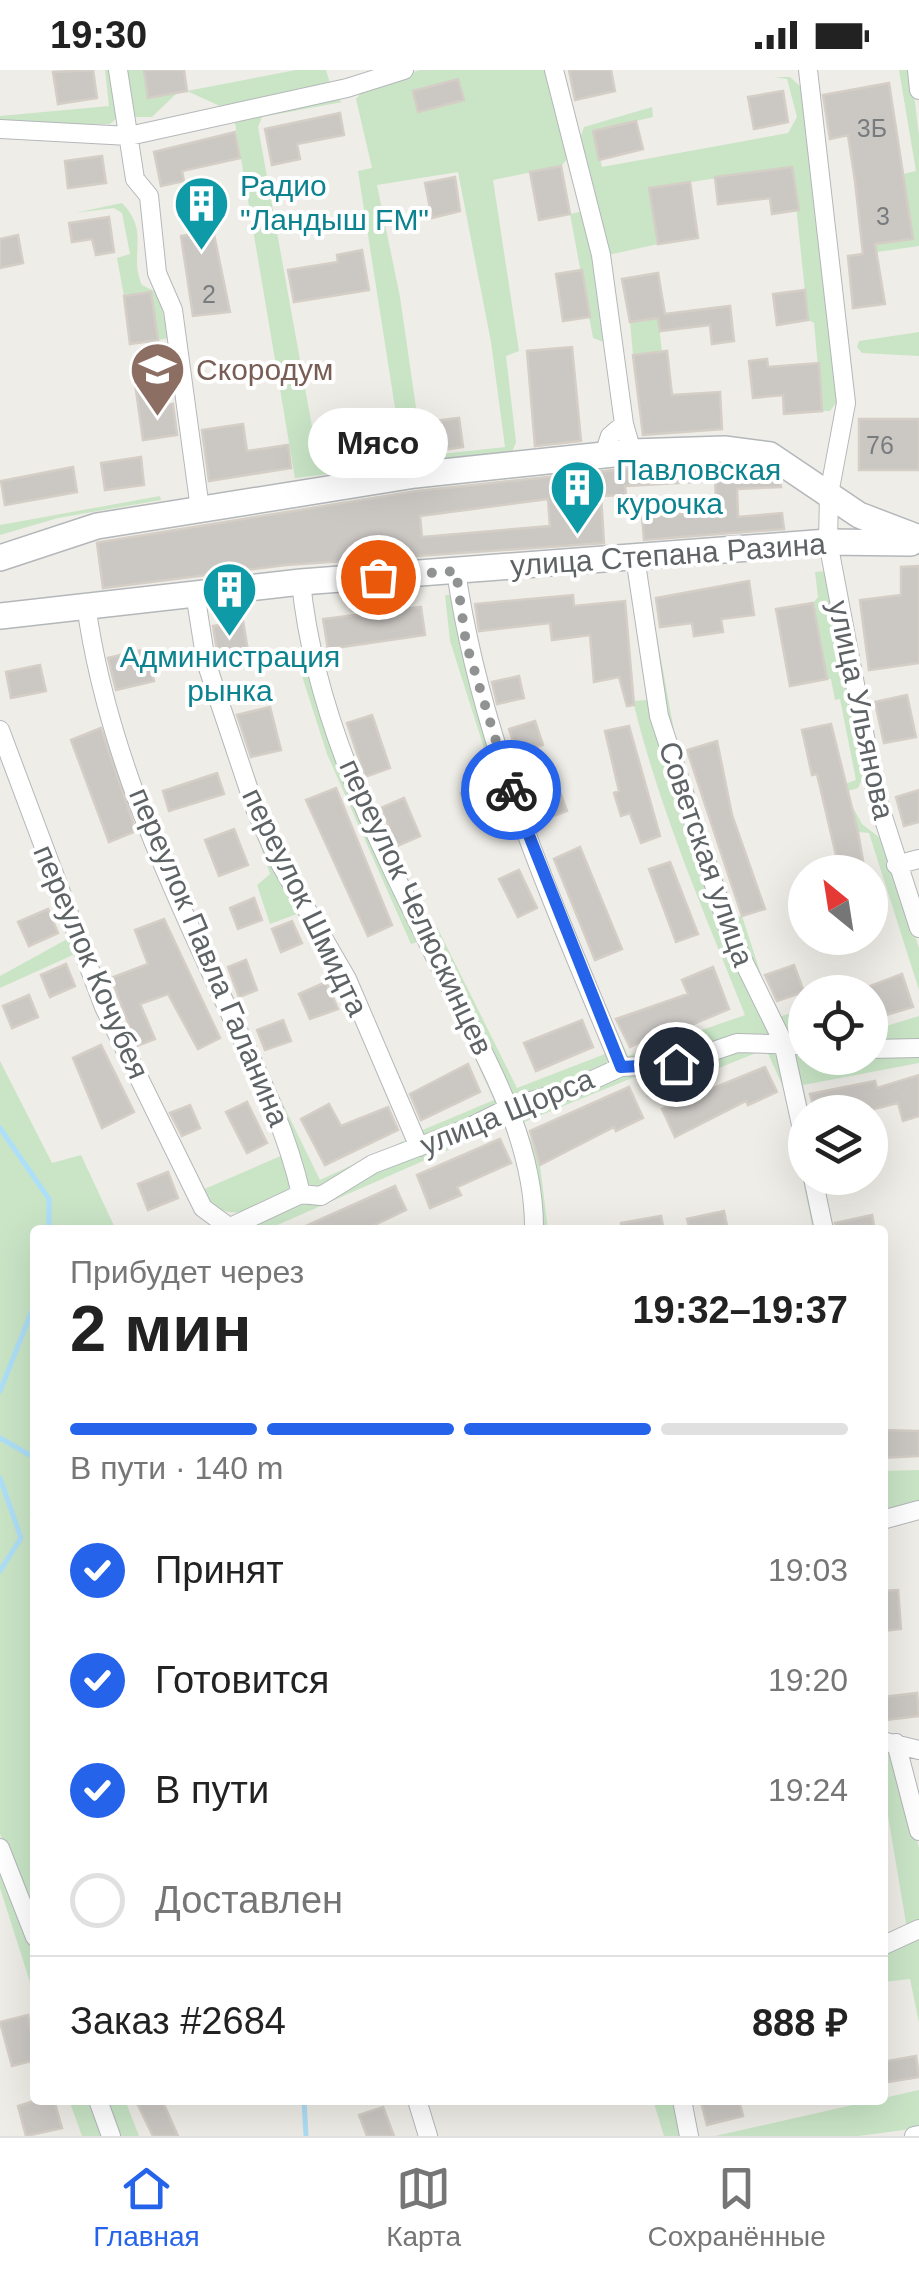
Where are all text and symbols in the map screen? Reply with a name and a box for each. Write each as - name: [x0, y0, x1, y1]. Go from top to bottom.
- text: 19:30: [50, 14, 147, 56]
- house number: 3Б: [857, 114, 887, 142]
- place label: Радио "Ландыш FM": [240, 169, 429, 236]
- building icon: Радио "Ландыш FM": [171, 173, 231, 252]
- house number: 3: [876, 202, 890, 230]
- house number: 2: [202, 280, 216, 308]
- school or university icon: Скородум: [127, 340, 187, 419]
- place label: Скородум: [196, 353, 333, 386]
- callout: Мясо: [308, 407, 448, 477]
- text: Мясо: [337, 425, 419, 461]
- house number: 76: [866, 431, 894, 459]
- place label: Павловская курочка: [616, 453, 781, 520]
- building icon: Павловская курочка: [547, 457, 607, 536]
- street label: улица Степана Разина: [509, 527, 827, 582]
- pin: [336, 535, 421, 620]
- icon: bag: [351, 550, 406, 605]
- building icon: Администрация рынка: [200, 559, 260, 638]
- street label: улица Ульянова: [822, 598, 901, 823]
- place label: Администрация рынка: [120, 640, 340, 707]
- street label: Советская улица: [653, 737, 761, 971]
- courier: [461, 740, 561, 840]
- street label: переулок Челюскинцев: [333, 753, 500, 1060]
- icon: bike: [484, 763, 539, 818]
- street label: переулок Павла Галанина: [123, 783, 296, 1131]
- street label: переулок Шмидта: [236, 783, 375, 1021]
- street label: переулок Кочубея: [27, 840, 156, 1084]
- north arrow: [788, 855, 888, 955]
- map controls: [788, 855, 888, 1195]
- button: locate: [788, 975, 888, 1075]
- pin: [634, 1022, 719, 1107]
- icon: home: [649, 1037, 704, 1092]
- street label: улица Щорса: [415, 1062, 599, 1161]
- button: layers: [788, 1095, 888, 1195]
- text: Прибудет через: [70, 1254, 304, 1290]
- text: 19:32–19:37: [632, 1289, 848, 1331]
- text: 2 мин: [70, 1292, 252, 1365]
- text: В пути · 140 m: [70, 1450, 283, 1486]
- icon: check: [70, 1543, 125, 1598]
- text: Принят: [155, 1549, 284, 1591]
- text: 19:03: [768, 1552, 848, 1588]
- icon: check: [70, 1653, 125, 1708]
- text: Готовится: [155, 1659, 329, 1701]
- text: 19:20: [768, 1662, 848, 1698]
- icon: check: [70, 1763, 125, 1818]
- text: В пути: [155, 1769, 269, 1811]
- text: 19:24: [768, 1772, 848, 1808]
- text: Доставлен: [155, 1879, 343, 1921]
- text: Заказ #2684: [70, 2000, 286, 2042]
- text: 888 ₽: [752, 2002, 848, 2044]
- tab: Главная: [93, 2161, 200, 2253]
- tab: Карта: [386, 2161, 461, 2253]
- tab: Сохранённые: [648, 2161, 826, 2253]

